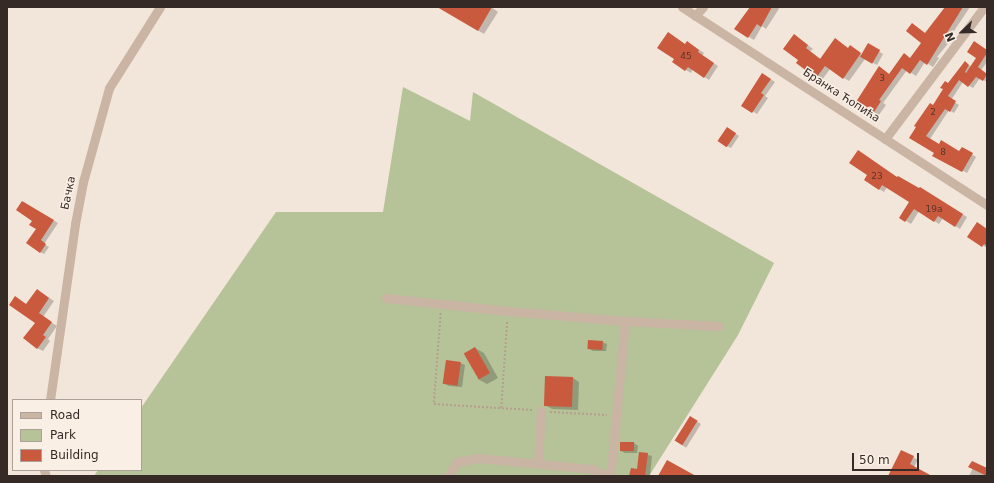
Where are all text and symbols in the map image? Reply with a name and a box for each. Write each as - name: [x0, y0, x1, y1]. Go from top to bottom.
- north arrow: [942, 12, 982, 52]
- text: N: [943, 30, 958, 44]
- house number: 45: [680, 51, 692, 61]
- street label: Бранка Ћопића: [800, 66, 882, 126]
- house number: 3: [879, 73, 885, 83]
- house number: 2: [930, 107, 936, 117]
- house number: 8: [940, 147, 946, 157]
- house number: 23: [871, 171, 883, 181]
- street label: Бачка: [59, 175, 79, 211]
- house number: 19a: [926, 204, 942, 214]
- legend: [12, 399, 142, 471]
- text: Road: [50, 408, 80, 422]
- text: Park: [50, 428, 76, 442]
- scale bar: [854, 445, 921, 471]
- text: Building: [50, 448, 99, 462]
- text: 50 m: [859, 453, 890, 467]

